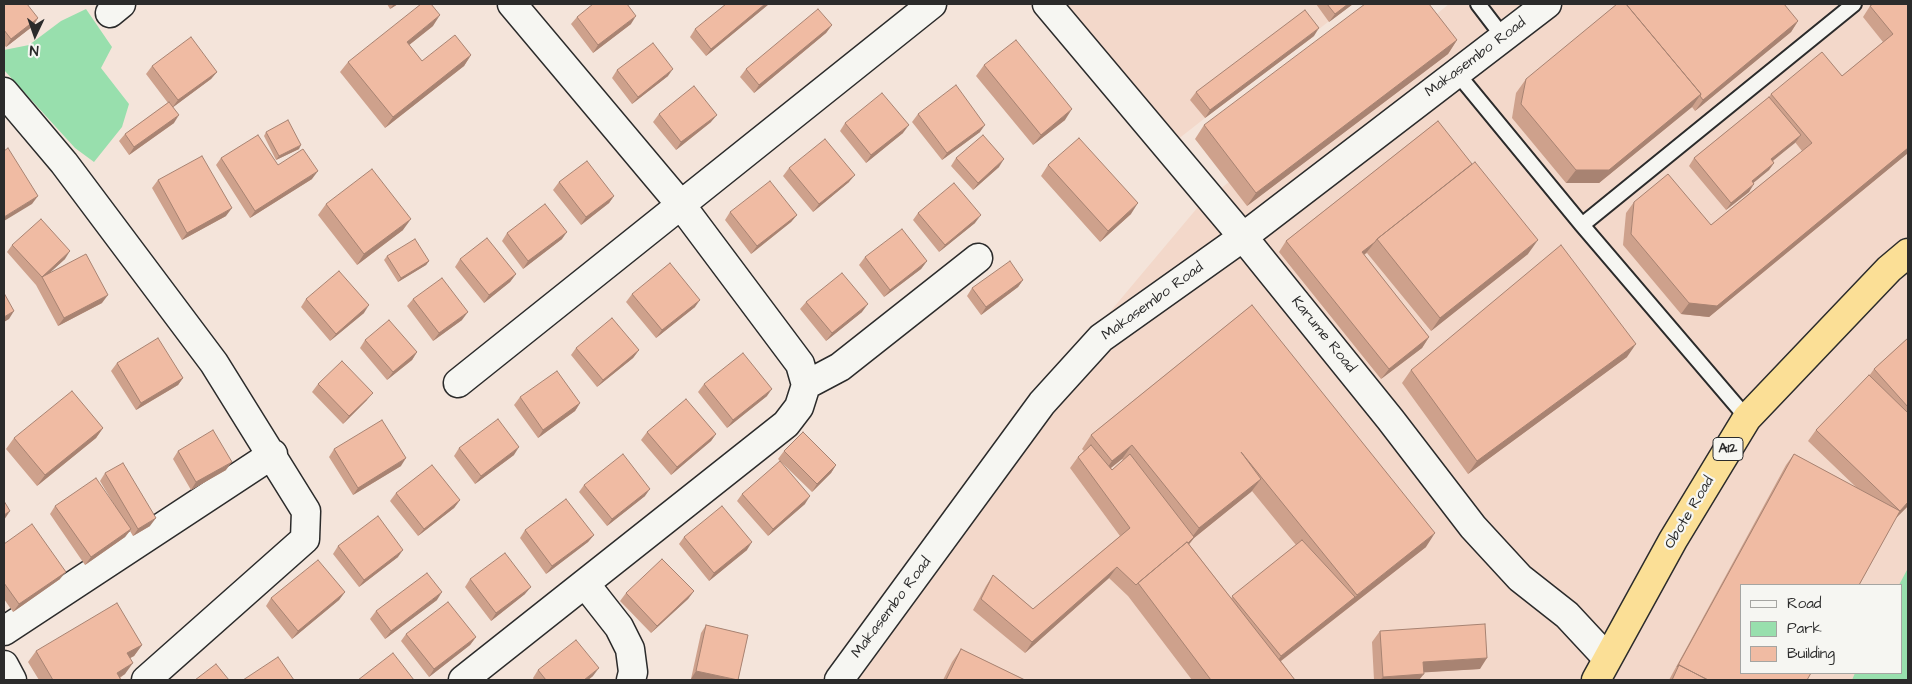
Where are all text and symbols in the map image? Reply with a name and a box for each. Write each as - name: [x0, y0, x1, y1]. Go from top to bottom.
- north arrow: [10, 10, 60, 60]
- street label: Makasembo Road: [1422, 14, 1530, 102]
- text: N: [29, 40, 39, 60]
- street label: Makasembo Road: [1099, 259, 1207, 345]
- street label: Karume Road: [1287, 293, 1359, 377]
- road number: A12: [1713, 438, 1743, 460]
- street label: Obote Road: [1661, 473, 1719, 553]
- street label: Makasembo Road: [848, 554, 936, 662]
- legend: [1740, 584, 1902, 674]
- text: Road: [1787, 593, 1821, 614]
- text: Park: [1787, 618, 1822, 639]
- text: Building: [1787, 643, 1835, 664]

